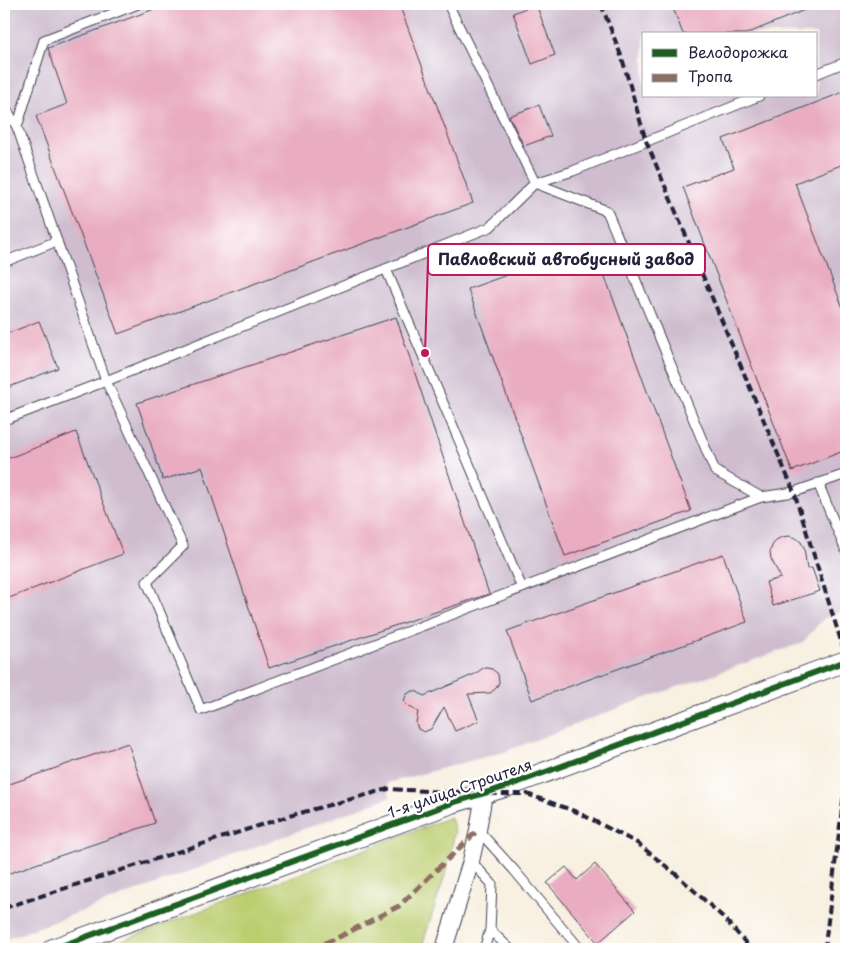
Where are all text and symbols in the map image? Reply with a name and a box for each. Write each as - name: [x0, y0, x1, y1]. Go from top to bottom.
- legend: [642, 32, 818, 98]
- text: Велодорожка: [688, 40, 789, 63]
- text: Тропа: [688, 64, 733, 87]
- callout: Павловский автобусный завод: [428, 244, 705, 275]
- text: Павловский автобусный завод: [438, 246, 694, 270]
- street label: 1-я улица Строителя: [384, 752, 535, 823]

